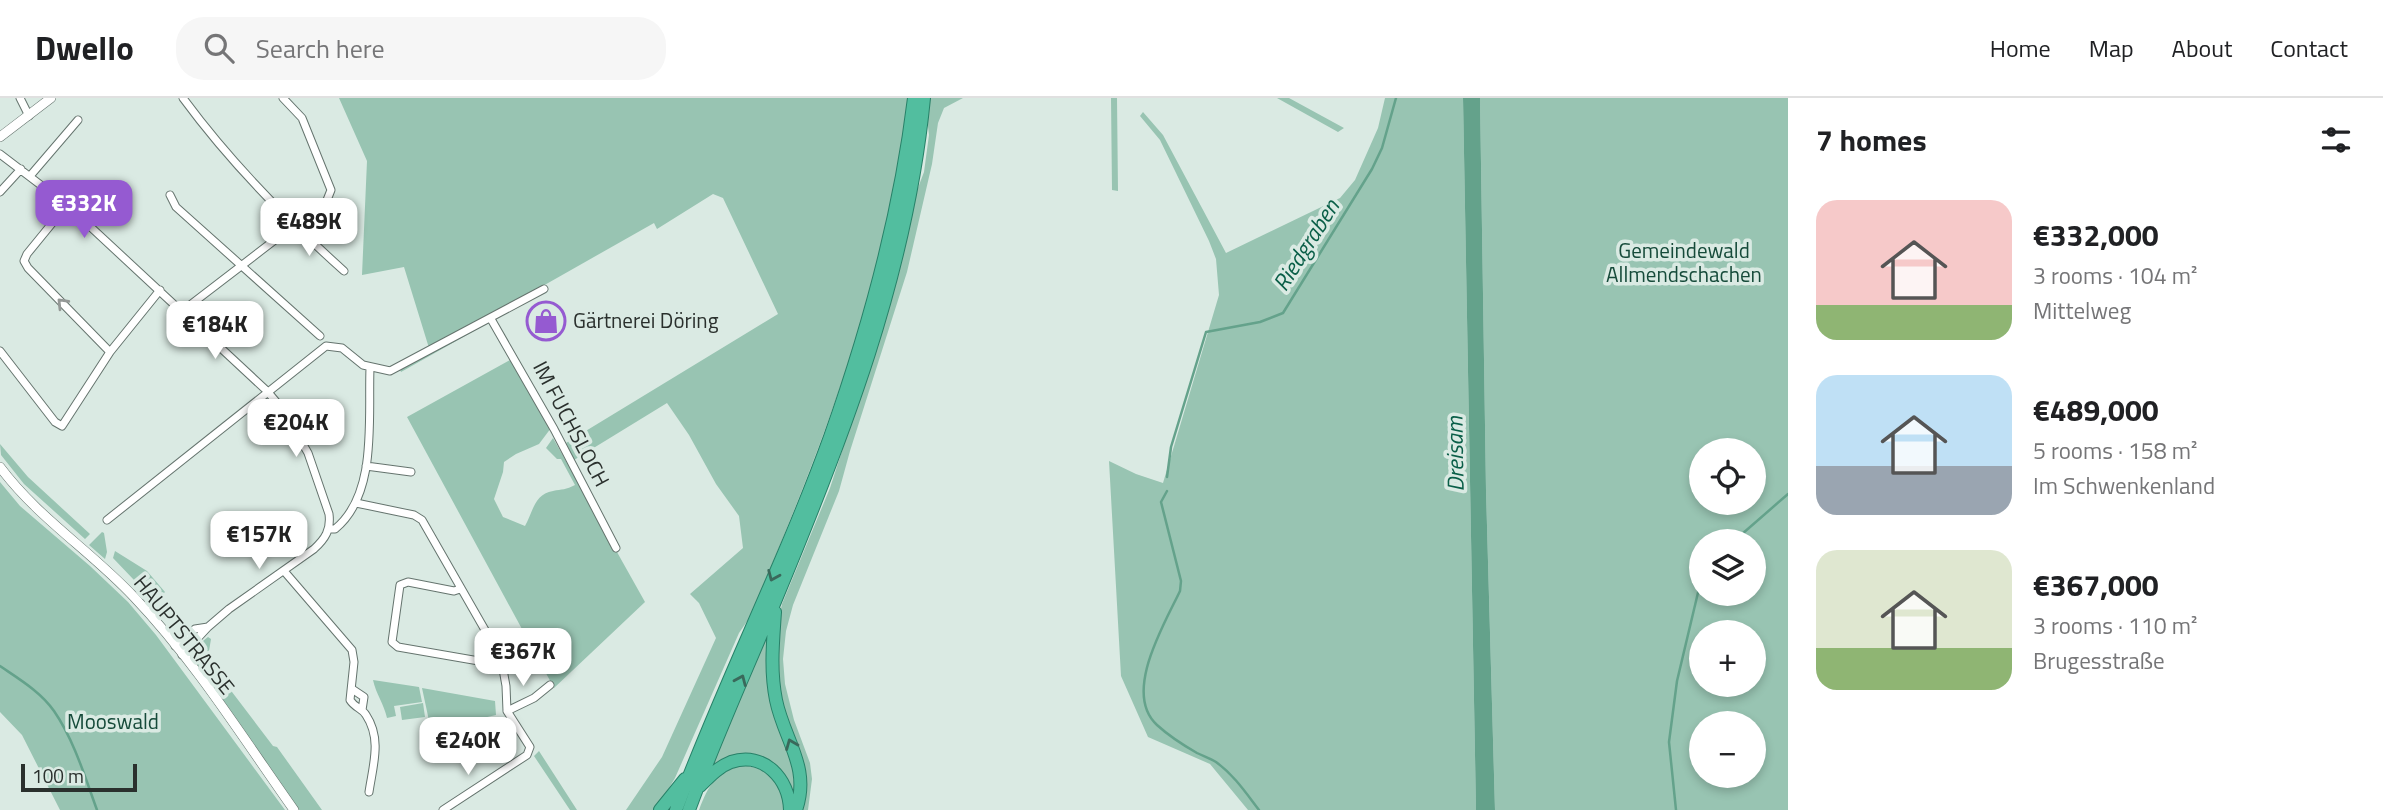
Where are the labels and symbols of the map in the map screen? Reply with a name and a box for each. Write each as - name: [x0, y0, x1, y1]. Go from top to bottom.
- pin: €332K: [35, 180, 133, 240]
- water label: Riedgraben: [1264, 191, 1348, 298]
- pin: €489K: [260, 198, 358, 258]
- park label: Gemeindewald Allmendschachen: [1606, 234, 1762, 290]
- one-way arrow: [58, 298, 71, 311]
- shop icon: Gärtnerei Döring: [525, 300, 567, 342]
- pin: €184K: [166, 302, 264, 361]
- place label: Gärtnerei Döring: [573, 304, 719, 336]
- street label: IM FUCHSLOCH: [525, 355, 618, 492]
- pin: €204K: [247, 400, 345, 459]
- water label: Dreisam: [1436, 415, 1473, 492]
- pin: €157K: [210, 512, 308, 571]
- street label: HAUPTSTRASSE: [127, 568, 243, 701]
- one-way arrow: [767, 569, 781, 581]
- pin: €367K: [474, 628, 572, 688]
- one-way arrow: [733, 675, 747, 687]
- park label: Mooswald: [67, 705, 159, 737]
- pin: €240K: [419, 718, 517, 777]
- one-way arrow: [786, 739, 800, 751]
- scale bar: [21, 761, 136, 793]

